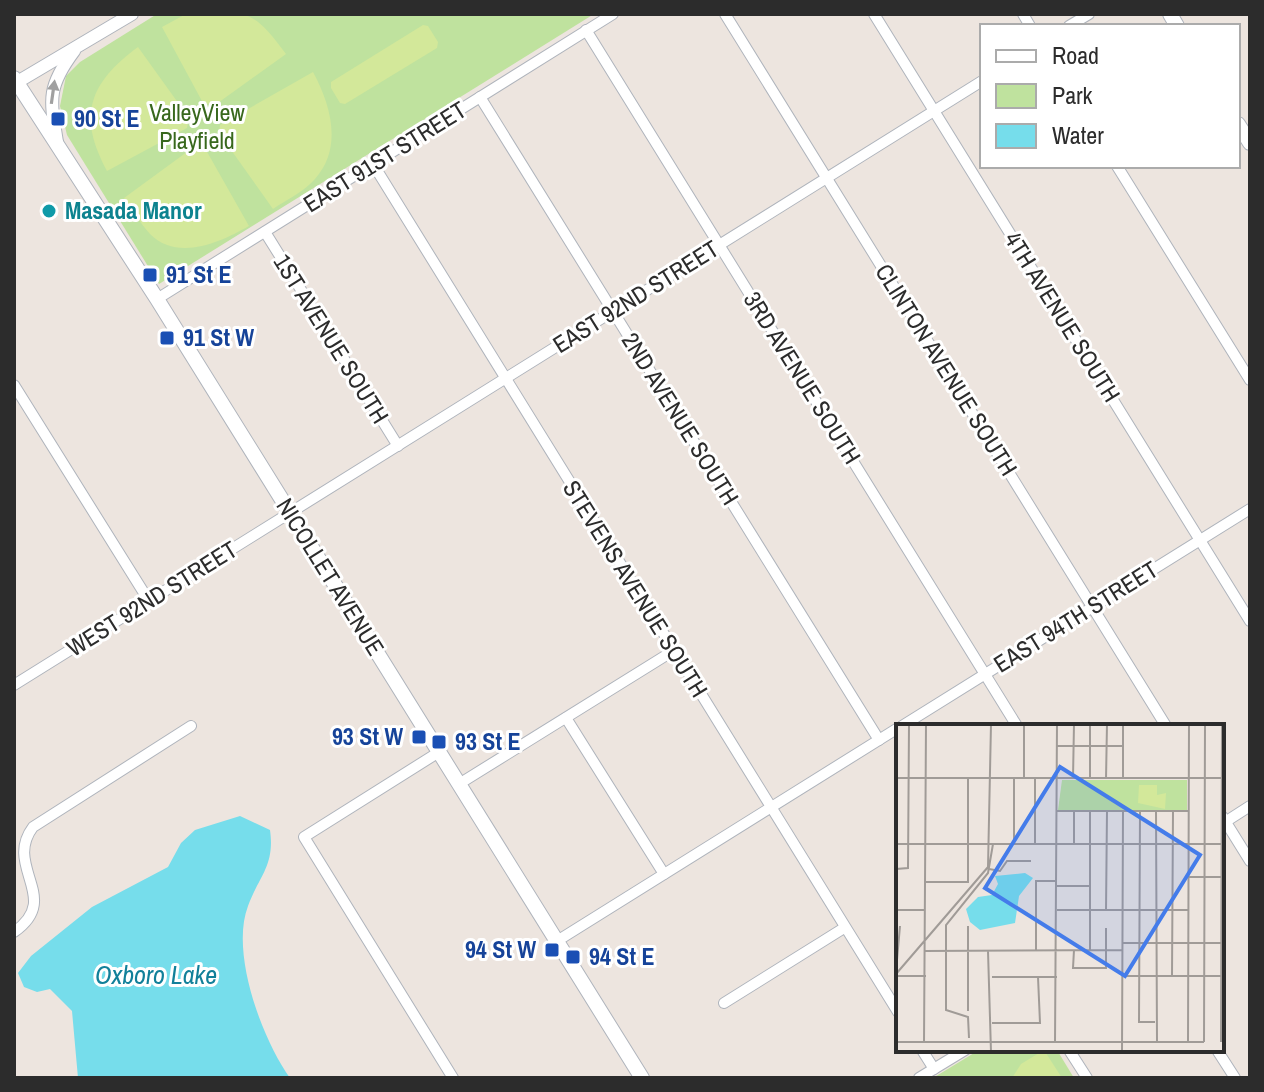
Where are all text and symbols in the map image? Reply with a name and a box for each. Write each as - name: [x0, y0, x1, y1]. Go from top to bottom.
- legend: [980, 24, 1240, 168]
- text: Road: [1052, 39, 1099, 71]
- one-way arrow: [47, 79, 60, 104]
- text: Park: [1052, 79, 1093, 111]
- street label: EAST 91ST STREET: [297, 93, 472, 219]
- park label: ValleyView Playfield: [149, 96, 246, 156]
- place label: 90 St E: [74, 102, 140, 134]
- marker: 90 St E: [49, 110, 67, 128]
- text: Water: [1052, 119, 1104, 151]
- place label: Masada Manor: [65, 194, 202, 226]
- marker: Masada Manor: [40, 202, 58, 220]
- street label: 4TH AVENUE SOUTH: [998, 225, 1128, 408]
- street label: EAST 92ND STREET: [546, 232, 725, 360]
- street label: 1ST AVENUE SOUTH: [267, 248, 397, 429]
- street label: CLINTON AVENUE SOUTH: [869, 257, 1025, 482]
- place label: 91 St E: [166, 258, 232, 290]
- marker: 91 St E: [141, 266, 159, 284]
- street label: 3RD AVENUE SOUTH: [737, 285, 869, 470]
- place label: 91 St W: [183, 321, 255, 353]
- street label: 2ND AVENUE SOUTH: [615, 326, 747, 511]
- marker: 91 St W: [158, 329, 176, 347]
- street label: STEVENS AVENUE SOUTH: [556, 474, 716, 703]
- street label: NICOLLET AVENUE: [270, 492, 392, 661]
- street label: WEST 92ND STREET: [60, 533, 243, 663]
- street label: EAST 94TH STREET: [987, 553, 1164, 679]
- place label: 93 St W: [332, 720, 403, 752]
- inset map: [896, 724, 1224, 1052]
- place label: 93 St E: [455, 725, 521, 757]
- marker: 93 St W: [410, 728, 428, 746]
- marker: 93 St E: [430, 733, 448, 751]
- place label: 94 St W: [465, 933, 536, 965]
- place label: 94 St E: [589, 940, 655, 972]
- marker: 94 St W: [543, 941, 561, 959]
- marker: 94 St E: [564, 948, 582, 966]
- water label: Oxboro Lake: [95, 957, 217, 992]

